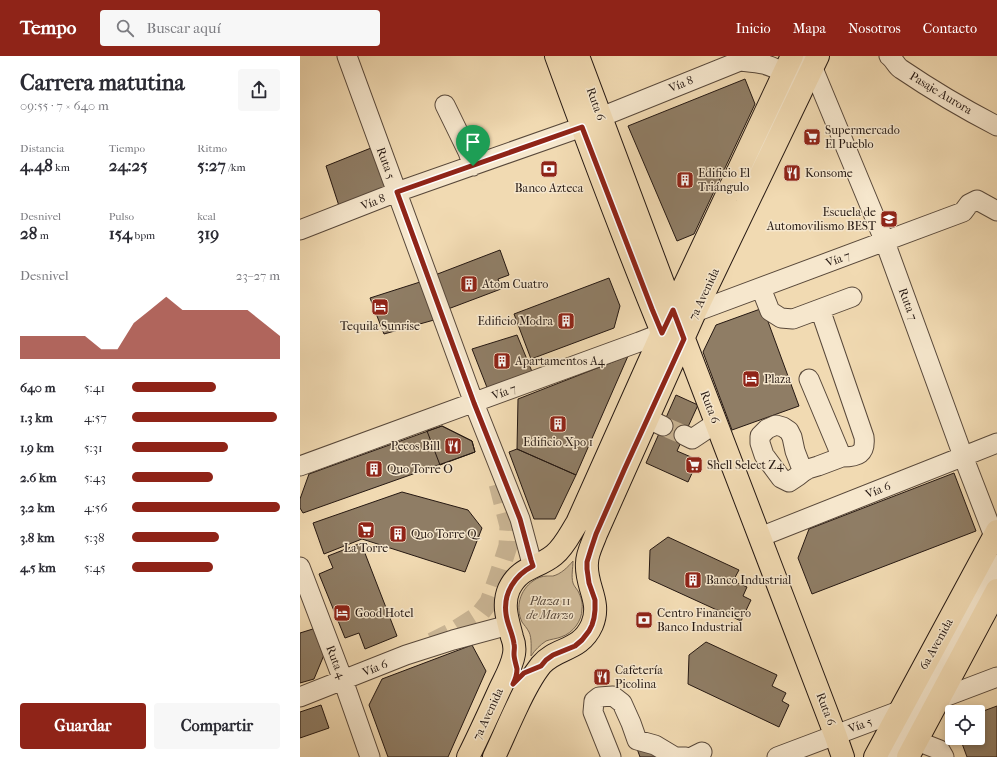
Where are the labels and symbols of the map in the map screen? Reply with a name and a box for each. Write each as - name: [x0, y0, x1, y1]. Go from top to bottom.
- street label: Pasaje Aurora: [907, 69, 975, 117]
- street label: Vía 8: [666, 73, 695, 96]
- street label: Ruta 6: [584, 86, 609, 123]
- place label: Supermercado El Pueblo: [825, 123, 900, 151]
- pin: [456, 125, 490, 166]
- supermarket icon: Supermercado El Pueblo: [802, 127, 822, 147]
- street label: Ruta 5: [374, 145, 398, 181]
- bank icon: Banco Azteca: [539, 159, 559, 179]
- restaurant icon: Konsome: [782, 163, 802, 183]
- place label: Edificio El Triángulo: [698, 166, 751, 194]
- place label: Konsome: [805, 166, 853, 180]
- building icon: Edificio El Triángulo: [675, 170, 695, 190]
- place label: Banco Azteca: [515, 181, 584, 195]
- street label: Vía 8: [358, 191, 387, 213]
- place label: Escuela de Automovilismo BEST: [766, 205, 877, 233]
- school or university icon: Escuela de Automovilismo BEST: [879, 209, 899, 229]
- street label: Vía 7: [823, 248, 852, 270]
- street label: 7a Avenida: [686, 265, 722, 322]
- building icon: Atom Cuatro: [459, 274, 479, 294]
- place label: Atom Cuatro: [481, 277, 548, 291]
- street label: Ruta 7: [896, 286, 920, 322]
- hotel icon: Tequila Sunrise: [370, 297, 390, 317]
- building icon: Edificio Modra: [556, 311, 576, 331]
- place label: Edificio Modra: [477, 314, 553, 328]
- place label: Tequila Sunrise: [340, 319, 420, 333]
- building icon: Apartamentos A4: [492, 351, 512, 371]
- place label: Apartamentos A4: [514, 354, 606, 368]
- hotel icon: Plaza: [741, 369, 761, 389]
- place label: Plaza: [764, 372, 791, 386]
- street label: Vía 7: [489, 381, 518, 403]
- street label: Ruta 6: [697, 389, 723, 426]
- building icon: Edificio Xpo 1: [548, 414, 568, 434]
- place label: Edificio Xpo 1: [523, 435, 593, 449]
- restaurant icon: Pecos Bill: [443, 436, 463, 456]
- place label: Pecos Bill: [391, 439, 441, 453]
- supermarket icon: Shell Select Z4: [684, 455, 704, 475]
- place label: Shell Select Z4: [707, 458, 784, 472]
- building icon: Quo Torre O: [364, 459, 384, 479]
- place label: Quo Torre O: [387, 462, 453, 476]
- street label: Vía 6: [863, 479, 893, 502]
- supermarket icon: La Torre: [356, 520, 376, 540]
- building icon: Quo Torre Q: [388, 524, 408, 544]
- place label: Quo Torre Q: [411, 527, 480, 541]
- place label: La Torre: [344, 541, 388, 555]
- building icon: Banco Industrial: [683, 570, 703, 590]
- place label: Banco Industrial: [706, 573, 792, 587]
- park label: Plaza 11 de Marzo: [526, 594, 574, 622]
- hotel icon: Good Hotel: [332, 603, 352, 623]
- place label: Good Hotel: [355, 606, 414, 620]
- place label: Centro Financiero Banco Industrial: [657, 606, 751, 634]
- bank icon: Centro Financiero Banco Industrial: [634, 610, 654, 630]
- street label: 6a Avenida: [916, 616, 956, 672]
- street label: Ruta 4: [323, 643, 349, 682]
- street label: Vía 6: [360, 657, 390, 680]
- place label: Cafetería Picolina: [615, 663, 663, 691]
- restaurant icon: Cafetería Picolina: [592, 667, 612, 687]
- street label: 7a Avenida: [470, 685, 506, 742]
- street label: Ruta 6: [813, 691, 839, 728]
- street label: Vía 5: [845, 714, 874, 736]

